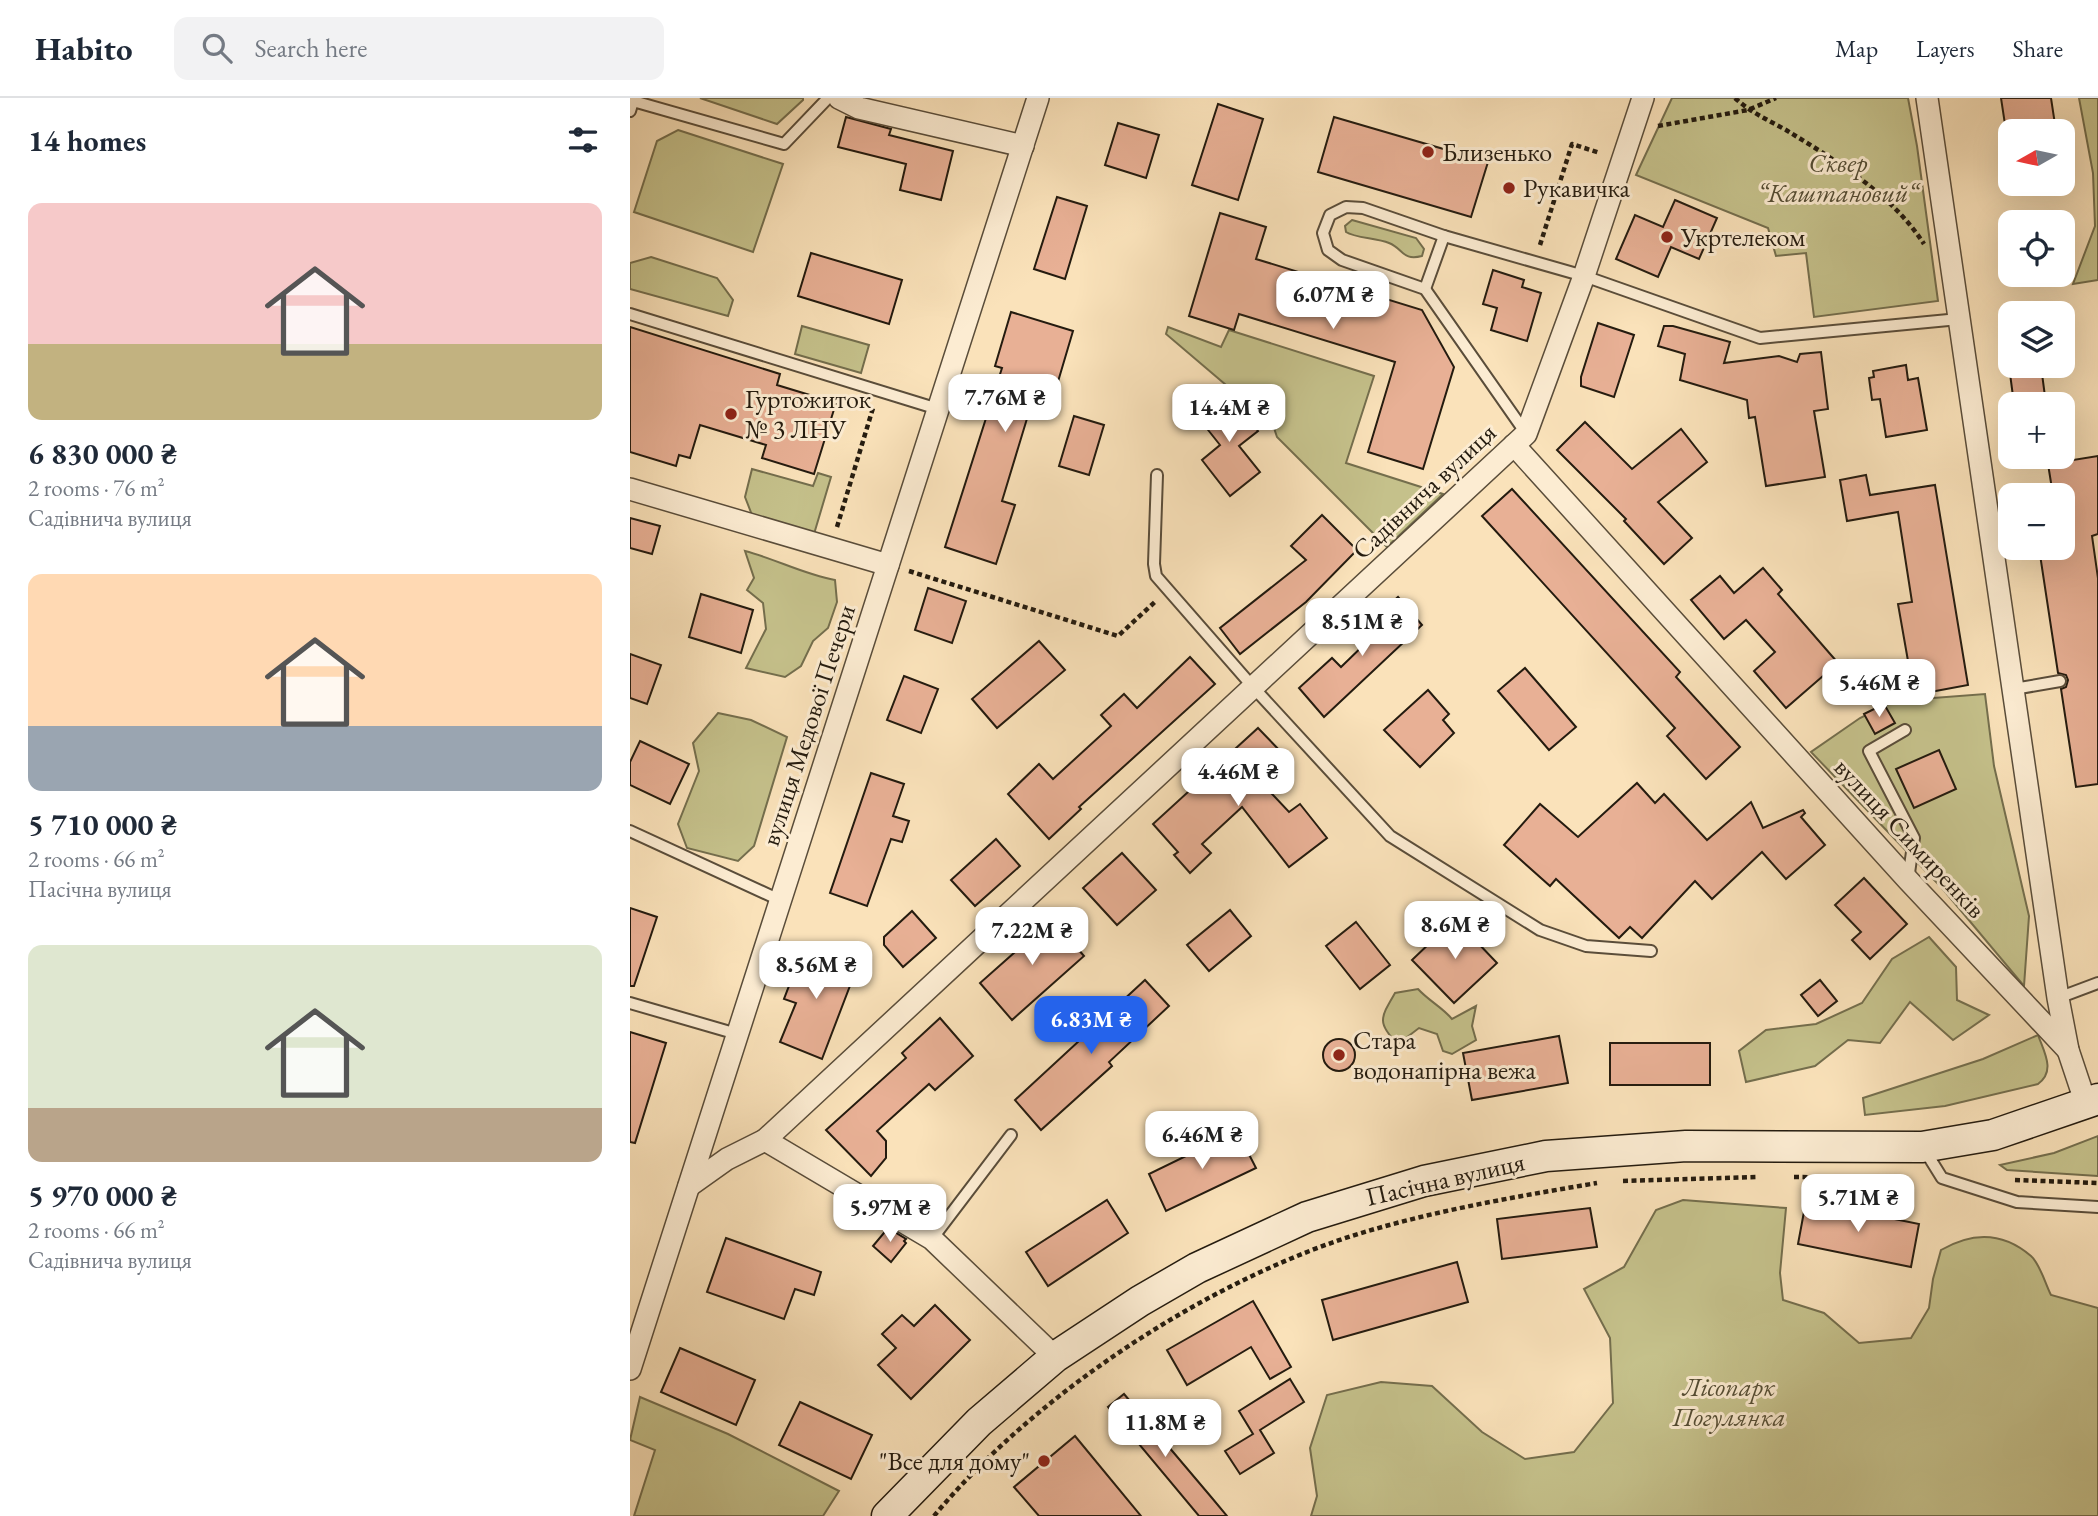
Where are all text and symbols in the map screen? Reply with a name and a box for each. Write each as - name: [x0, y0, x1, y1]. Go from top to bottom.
- search box: [174, 17, 664, 80]
- text: Habito: [35, 27, 132, 70]
- icon: search: [198, 29, 236, 67]
- text: Search here: [254, 31, 367, 65]
- text: Map: [1835, 33, 1878, 64]
- text: Layers: [1916, 33, 1975, 64]
- text: Share: [2013, 33, 2063, 64]
- north arrow: [1998, 119, 2076, 196]
- map controls: [1998, 119, 2075, 560]
- text: 14 homes: [28, 121, 146, 160]
- icon: filters: [564, 121, 602, 159]
- place label: Близенько: [1442, 135, 1552, 169]
- marker: Близенько: [1420, 144, 1436, 160]
- park label: Сквер “Каштановий“: [1758, 146, 1921, 210]
- place label: Рукавичка: [1523, 171, 1631, 205]
- marker: Рукавичка: [1501, 180, 1517, 196]
- button: locate: [1998, 210, 2075, 287]
- place label: Укртелеком: [1680, 220, 1805, 254]
- marker: Укртелеком: [1659, 229, 1675, 245]
- icon: home: [252, 248, 378, 374]
- pin: 6.07M ₴: [1268, 272, 1398, 331]
- text: 6.07M ₴: [1292, 279, 1374, 309]
- button: layers: [1998, 301, 2075, 378]
- pin: 7.76M ₴: [940, 374, 1070, 434]
- place label: Гуртожиток № 3 ЛНУ: [745, 382, 872, 446]
- text: 7.76M ₴: [964, 382, 1046, 412]
- pin: 14.4M ₴: [1164, 384, 1294, 444]
- text: 14.4M ₴: [1188, 392, 1270, 422]
- button: +: [1998, 392, 2075, 469]
- marker: Гуртожиток № 3 ЛНУ: [723, 406, 739, 422]
- street label: Садівнича вулиця: [1345, 415, 1503, 567]
- text: 6 830 000 ₴: [28, 434, 177, 473]
- text: 2 rooms · 76 m²: [28, 473, 165, 503]
- button: −: [1998, 483, 2075, 560]
- text: Садівнича вулиця: [28, 503, 192, 533]
- pin: 8.51M ₴: [1297, 598, 1427, 658]
- street label: вулиця Медової Печери: [753, 600, 863, 850]
- text: 8.51M ₴: [1321, 606, 1403, 636]
- icon: home: [252, 619, 378, 745]
- pin: 5.46M ₴: [1814, 660, 1944, 719]
- text: 5.46M ₴: [1838, 667, 1920, 697]
- pin: 4.46M ₴: [1173, 748, 1303, 808]
- street label: вулиця Симиренків: [1827, 751, 1993, 925]
- text: 4.46M ₴: [1197, 756, 1279, 786]
- text: 5 710 000 ₴: [28, 805, 177, 844]
- text: 2 rooms · 66 m²: [28, 844, 165, 874]
- text: Пасічна вулиця: [28, 874, 172, 904]
- pin: 8.6M ₴: [1398, 902, 1512, 961]
- pin: 7.22M ₴: [967, 908, 1097, 967]
- text: 8.6M ₴: [1420, 909, 1490, 939]
- text: 7.22M ₴: [991, 915, 1073, 945]
- pin: 8.56M ₴: [751, 942, 881, 1001]
- text: 8.56M ₴: [775, 949, 857, 979]
- icon: home: [252, 990, 378, 1116]
- pin: 6.83M ₴: [1026, 996, 1156, 1056]
- text: 6.83M ₴: [1050, 1004, 1132, 1034]
- place label: Стара водонапірна вежа: [1353, 1023, 1537, 1087]
- marker: Стара водонапірна вежа: [1331, 1047, 1347, 1063]
- pin: 6.46M ₴: [1137, 1112, 1267, 1171]
- text: 6.46M ₴: [1161, 1119, 1243, 1149]
- street label: Пасічна вулиця: [1362, 1144, 1528, 1214]
- pin: 5.71M ₴: [1793, 1174, 1923, 1234]
- text: 5 970 000 ₴: [28, 1176, 177, 1215]
- text: 5.71M ₴: [1817, 1182, 1899, 1212]
- pin: 5.97M ₴: [825, 1184, 955, 1244]
- text: 5.97M ₴: [849, 1192, 931, 1222]
- text: 2 rooms · 66 m²: [28, 1215, 165, 1245]
- text: Садівнича вулиця: [28, 1245, 192, 1275]
- park label: Лісопарк Погулянка: [1672, 1370, 1786, 1434]
- pin: 11.8M ₴: [1100, 1400, 1230, 1459]
- text: 11.8M ₴: [1124, 1407, 1206, 1437]
- place label: "Все для дому": [879, 1444, 1030, 1478]
- marker: "Все для дому": [1036, 1453, 1052, 1469]

